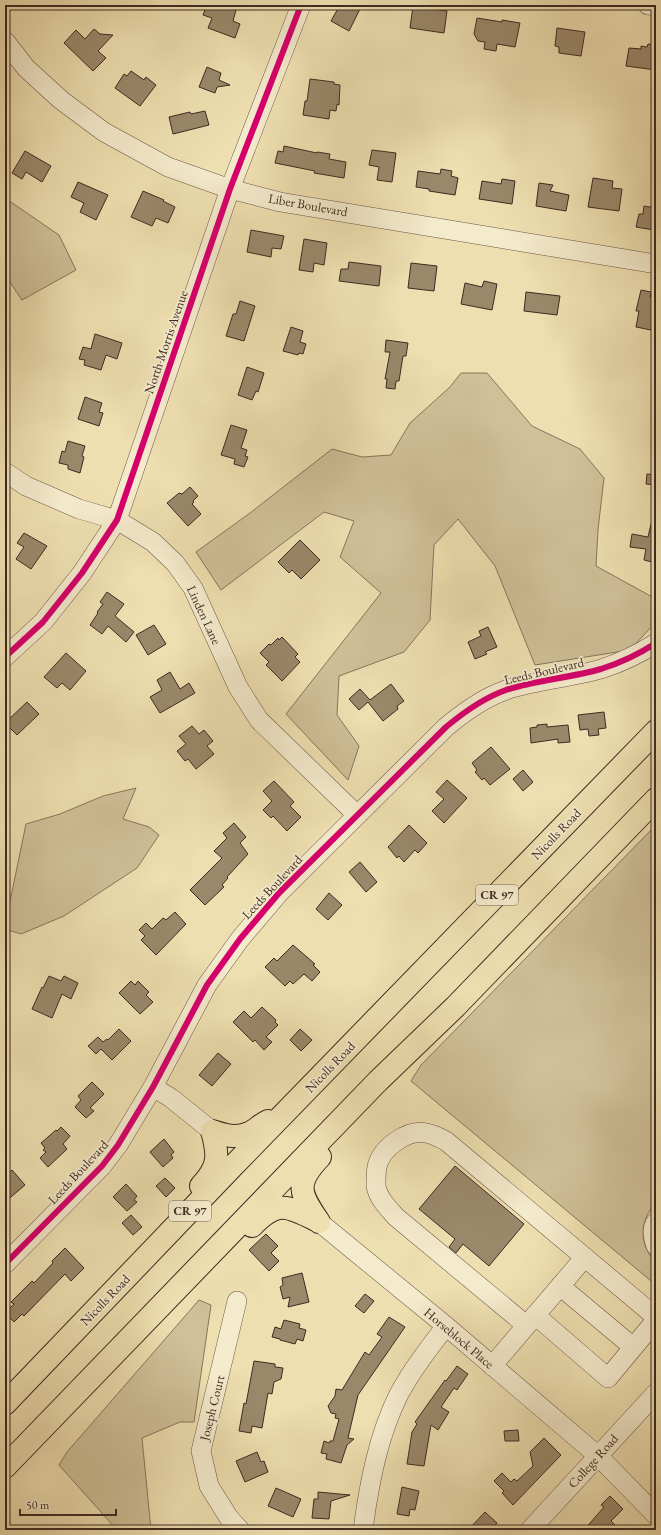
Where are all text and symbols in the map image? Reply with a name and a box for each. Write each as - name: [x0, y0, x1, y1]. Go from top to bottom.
- street label: Liber Boulevard: [267, 190, 349, 220]
- street label: North Morris Avenue: [140, 288, 192, 396]
- street label: Linden Lane: [183, 583, 225, 647]
- street label: Leeds Boulevard: [502, 653, 586, 688]
- street label: Nicolls Road: [527, 804, 585, 863]
- street label: Leeds Boulevard: [238, 851, 306, 923]
- road number: CR 97: [476, 885, 518, 905]
- street label: Nicolls Road: [301, 1037, 359, 1096]
- street label: Leeds Boulevard: [44, 1136, 112, 1208]
- road number: CR 97: [169, 1201, 211, 1221]
- street label: Nicolls Road: [76, 1270, 134, 1329]
- street label: Horseblock Place: [421, 1304, 497, 1372]
- street label: Joseph Court: [195, 1373, 228, 1443]
- street label: College Road: [564, 1430, 622, 1492]
- scale bar: [20, 1491, 116, 1517]
- text: 50 m: [26, 1497, 50, 1513]

